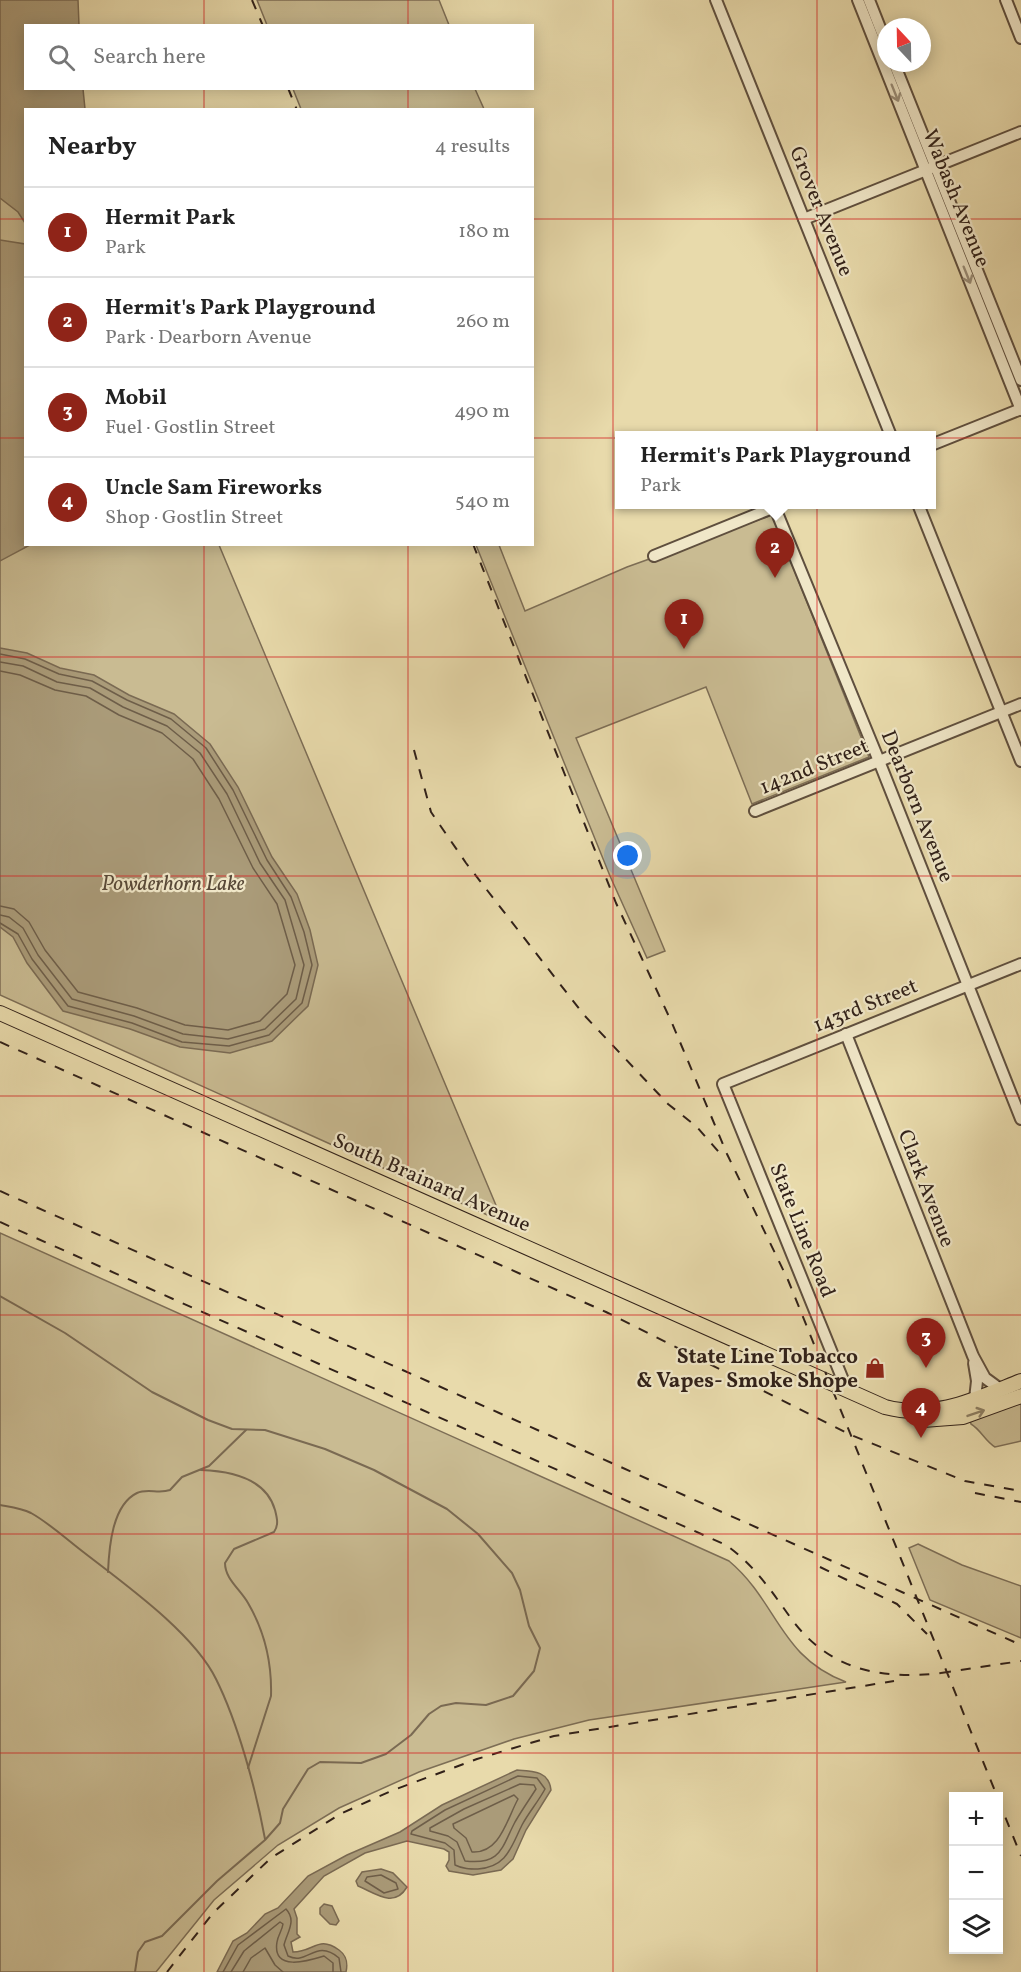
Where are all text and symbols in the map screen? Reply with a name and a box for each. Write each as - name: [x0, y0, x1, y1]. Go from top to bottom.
- north arrow: [877, 18, 931, 72]
- search box: [24, 24, 534, 90]
- icon: search: [45, 41, 78, 74]
- text: Search here: [93, 42, 206, 73]
- one-way arrow: [890, 84, 901, 102]
- street label: Wabash Avenue: [915, 125, 996, 272]
- text: Nearby: [48, 129, 137, 165]
- text: 4 results: [435, 133, 510, 161]
- street label: Grover Avenue: [781, 142, 860, 281]
- text: Hermit Park: [105, 203, 235, 234]
- text: 1: [63, 218, 72, 246]
- text: 180 m: [458, 218, 510, 246]
- text: Park: [105, 234, 146, 262]
- one-way arrow: [962, 265, 973, 283]
- text: Hermit's Park Playground: [105, 293, 376, 324]
- text: 2: [62, 308, 73, 336]
- text: 260 m: [455, 308, 510, 336]
- text: Park · Dearborn Avenue: [105, 324, 312, 352]
- text: Mobil: [105, 383, 167, 414]
- text: 3: [62, 398, 73, 426]
- text: 490 m: [454, 398, 510, 426]
- text: Fuel · Gostlin Street: [105, 414, 275, 442]
- popup: [615, 431, 936, 509]
- text: Hermit's Park Playground: [640, 441, 911, 472]
- text: Park: [640, 472, 681, 500]
- text: Uncle Sam Fireworks: [105, 473, 322, 504]
- text: 4: [61, 488, 74, 516]
- text: 540 m: [455, 488, 510, 516]
- text: Shop · Gostlin Street: [105, 504, 283, 532]
- pin: 2: [756, 528, 794, 578]
- pin: 1: [664, 600, 704, 649]
- street label: Dearborn Avenue: [873, 726, 960, 887]
- street label: 142nd Street: [756, 732, 874, 802]
- your location: [613, 841, 642, 870]
- park label: Powderhorn Lake: [101, 870, 245, 899]
- street label: 143rd Street: [809, 972, 922, 1041]
- street label: Clark Avenue: [890, 1126, 961, 1251]
- street label: South Brainard Avenue: [328, 1127, 535, 1240]
- street label: State Line Road: [761, 1159, 842, 1302]
- pin: 3: [906, 1318, 946, 1368]
- place label: State Line Tobacco & Vapes- Smoke Shope: [636, 1343, 858, 1396]
- shop icon: State Line Tobacco & Vapes- Smoke Shope: [863, 1356, 887, 1380]
- pin: 4: [902, 1388, 940, 1438]
- one-way arrow: [966, 1406, 985, 1417]
- map controls: [949, 1792, 1003, 1954]
- button: +: [949, 1792, 1003, 1846]
- button: −: [949, 1846, 1003, 1900]
- button: layers: [949, 1900, 1003, 1954]

